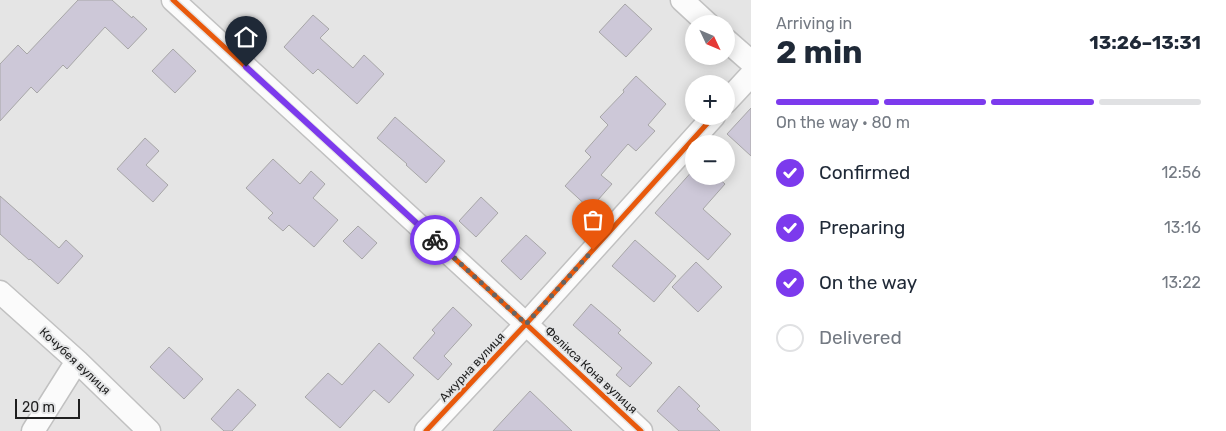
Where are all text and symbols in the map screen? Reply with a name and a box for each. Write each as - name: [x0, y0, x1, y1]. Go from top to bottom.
- text: Arriving in: [776, 14, 852, 33]
- north arrow: [685, 15, 735, 65]
- map controls: [685, 15, 735, 185]
- pin: [225, 16, 267, 67]
- icon: home: [232, 23, 260, 51]
- text: 13:26–13:31: [1089, 31, 1201, 54]
- text: 2 min: [776, 33, 863, 71]
- button: +: [685, 75, 735, 125]
- text: On the way · 80 m: [776, 113, 910, 132]
- button: −: [685, 135, 735, 185]
- icon: check: [776, 159, 804, 187]
- text: Confirmed: [819, 161, 910, 184]
- text: 12:56: [1162, 163, 1201, 182]
- pin: [572, 199, 614, 250]
- icon: bag: [579, 206, 607, 234]
- icon: check: [776, 214, 804, 242]
- courier: [410, 215, 460, 265]
- text: Preparing: [819, 216, 905, 239]
- text: 13:16: [1164, 218, 1201, 237]
- icon: bike: [421, 226, 449, 254]
- icon: check: [776, 269, 804, 297]
- text: On the way: [819, 271, 917, 294]
- text: 13:22: [1162, 273, 1201, 292]
- street label: Фелікса Кона вулиця: [542, 323, 640, 417]
- street label: Кочубея вулиця: [37, 325, 113, 397]
- text: Delivered: [819, 326, 902, 349]
- street label: Ажурна вулиця: [436, 330, 508, 404]
- scale bar: [15, 396, 80, 419]
- text: 20 m: [22, 399, 55, 416]

